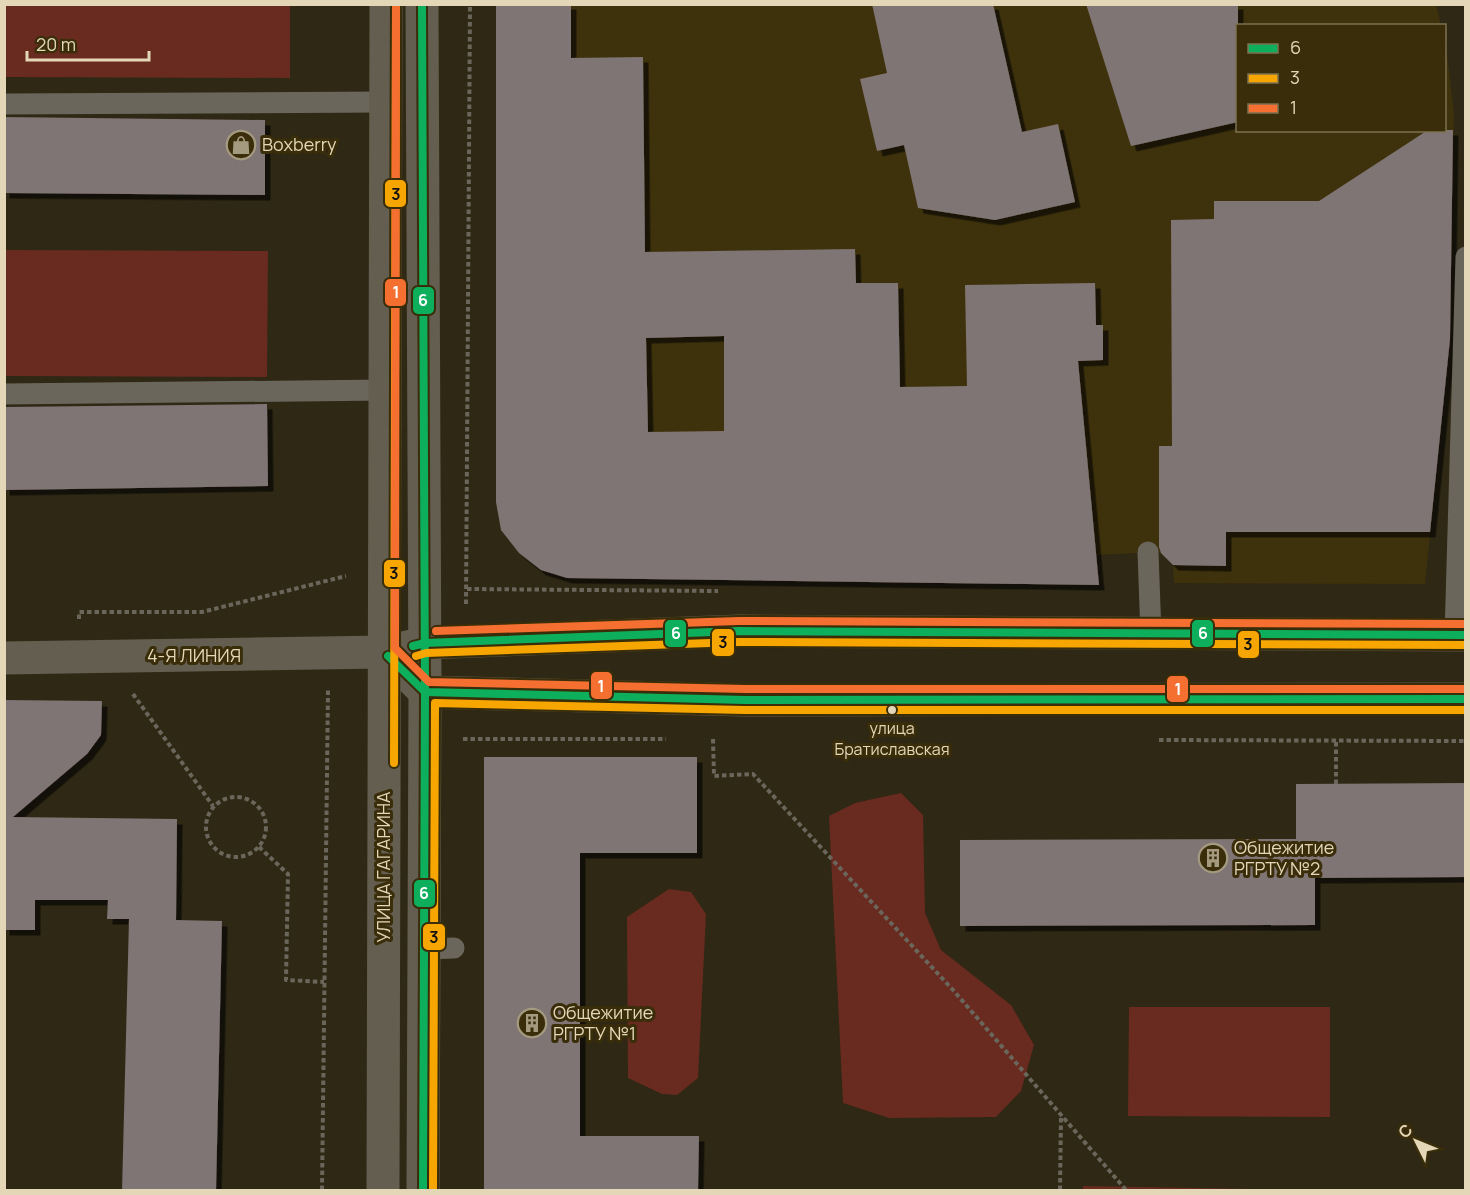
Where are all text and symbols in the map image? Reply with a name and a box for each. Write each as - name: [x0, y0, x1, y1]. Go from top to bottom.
- scale bar: [27, 24, 148, 62]
- legend: [1236, 24, 1446, 132]
- text: 20 m: [36, 32, 76, 56]
- text: 6: [1290, 35, 1301, 59]
- text: 3: [1290, 65, 1300, 89]
- text: 1: [1290, 95, 1297, 119]
- shop icon: Boxberry: [225, 129, 257, 161]
- place label: Boxberry: [262, 132, 337, 156]
- line badge: 3: [384, 179, 407, 208]
- text: 3: [391, 183, 401, 205]
- line badge: 1: [384, 278, 407, 307]
- text: 1: [392, 281, 400, 303]
- line badge: 6: [412, 286, 435, 315]
- text: 6: [418, 289, 428, 311]
- line badge: 3: [383, 559, 406, 588]
- text: 3: [389, 562, 399, 584]
- line badge: 6: [664, 619, 687, 648]
- line badge: 6: [1191, 619, 1214, 648]
- text: 6: [671, 622, 681, 644]
- text: 6: [1198, 622, 1208, 644]
- line badge: 3: [711, 628, 735, 657]
- line badge: 3: [1237, 630, 1260, 659]
- text: 3: [718, 631, 728, 653]
- text: 3: [1243, 633, 1253, 655]
- street label: 4-Я ЛИНИЯ: [147, 643, 241, 667]
- line badge: 1: [590, 671, 613, 700]
- text: 1: [597, 675, 605, 697]
- line badge: 1: [1166, 675, 1189, 703]
- text: 1: [1174, 678, 1182, 700]
- marker: улица Братиславская: [886, 704, 898, 716]
- place label: улица Братиславская: [834, 717, 950, 760]
- street label: УЛИЦА ГАГАРИНА: [371, 791, 395, 942]
- place label: Общежитие РГРТУ №2: [1234, 835, 1334, 880]
- building icon: Общежитие РГРТУ №2: [1197, 842, 1229, 874]
- line badge: 6: [413, 879, 436, 908]
- text: 6: [419, 882, 429, 904]
- line badge: 3: [422, 923, 446, 951]
- text: 3: [429, 926, 439, 948]
- place label: Общежитие РГРТУ №1: [553, 1000, 653, 1045]
- building icon: Общежитие РГРТУ №1: [516, 1007, 548, 1039]
- north arrow: [1386, 1111, 1446, 1171]
- text: С: [1393, 1119, 1417, 1143]

